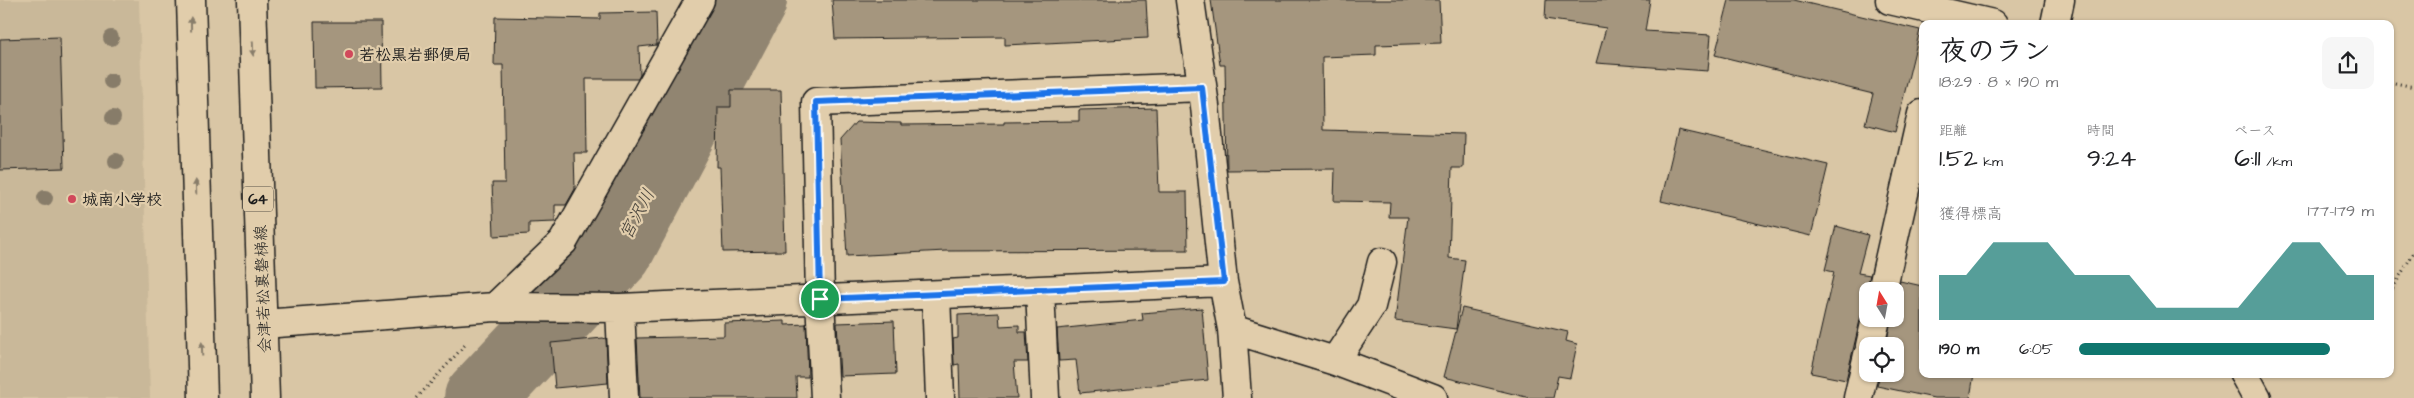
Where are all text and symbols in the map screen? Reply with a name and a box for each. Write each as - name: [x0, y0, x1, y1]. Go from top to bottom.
- one-way arrow: [187, 16, 195, 32]
- text: 夜のラン: [1939, 32, 2051, 71]
- button: share: [2322, 37, 2374, 89]
- one-way arrow: [249, 41, 257, 57]
- place label: 若松黒岩郵便局: [359, 44, 471, 66]
- marker: 若松黒岩郵便局: [343, 48, 355, 60]
- text: 18:29 · 8 × 190 m: [1939, 71, 2058, 93]
- text: 距離: [1939, 121, 1967, 141]
- text: 時間: [2087, 121, 2115, 141]
- text: ペース: [2234, 121, 2276, 141]
- text: 1.52: [1939, 141, 1978, 176]
- text: 9:24: [2087, 141, 2136, 176]
- text: 6:11: [2234, 141, 2261, 176]
- text: km: [1978, 152, 2003, 172]
- text: /km: [2261, 152, 2292, 172]
- one-way arrow: [192, 179, 200, 195]
- water label: 宮沢川: [614, 185, 661, 244]
- road number: 64: [243, 186, 273, 212]
- place label: 城南小学校: [82, 189, 162, 211]
- marker: 城南小学校: [66, 193, 78, 205]
- text: 177–179 m: [2307, 200, 2374, 222]
- text: 獲得標高: [1939, 203, 2003, 225]
- street label: 会津若松裏磐梯線: [250, 225, 276, 353]
- pin: [799, 278, 841, 320]
- north arrow: [1859, 282, 1904, 328]
- map controls: [1859, 282, 1904, 382]
- icon: arrive: [806, 285, 834, 313]
- button: locate: [1859, 337, 1904, 382]
- text: 190 m: [1939, 338, 1979, 360]
- text: 6:05: [2019, 338, 2053, 360]
- one-way arrow: [197, 341, 205, 357]

